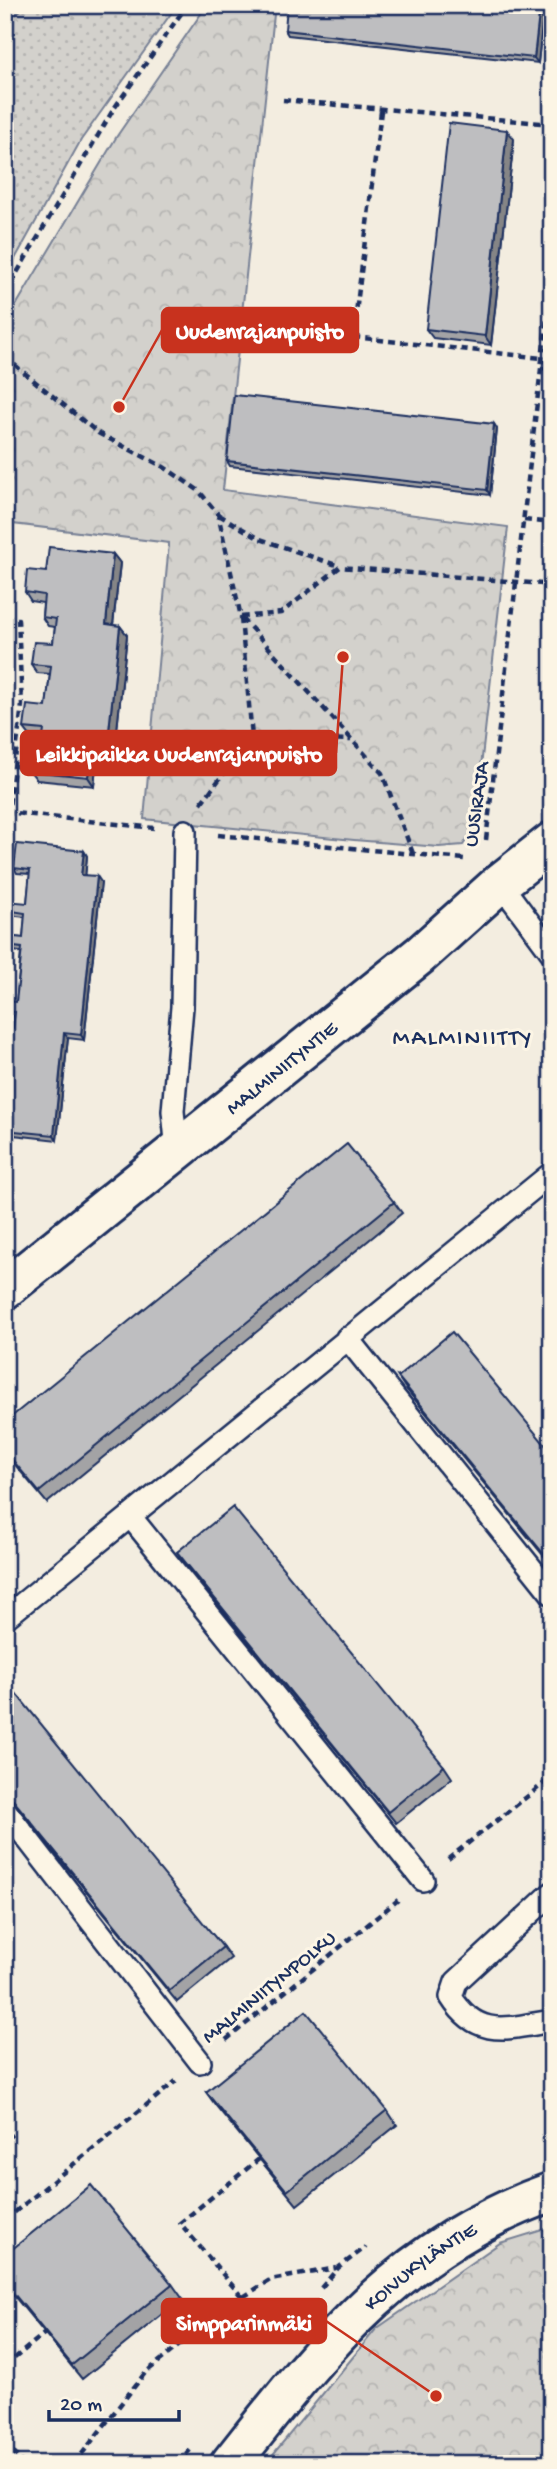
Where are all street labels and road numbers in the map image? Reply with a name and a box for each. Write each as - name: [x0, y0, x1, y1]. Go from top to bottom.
- street label: UUSIRAJA: [460, 759, 497, 849]
- street label: MALMINIITYNTIE: [222, 1017, 344, 1122]
- street label: MALMINIITYNPOLKU: [198, 1927, 342, 2050]
- street label: KOIVUKYLÄNTIE: [360, 2218, 483, 2318]

